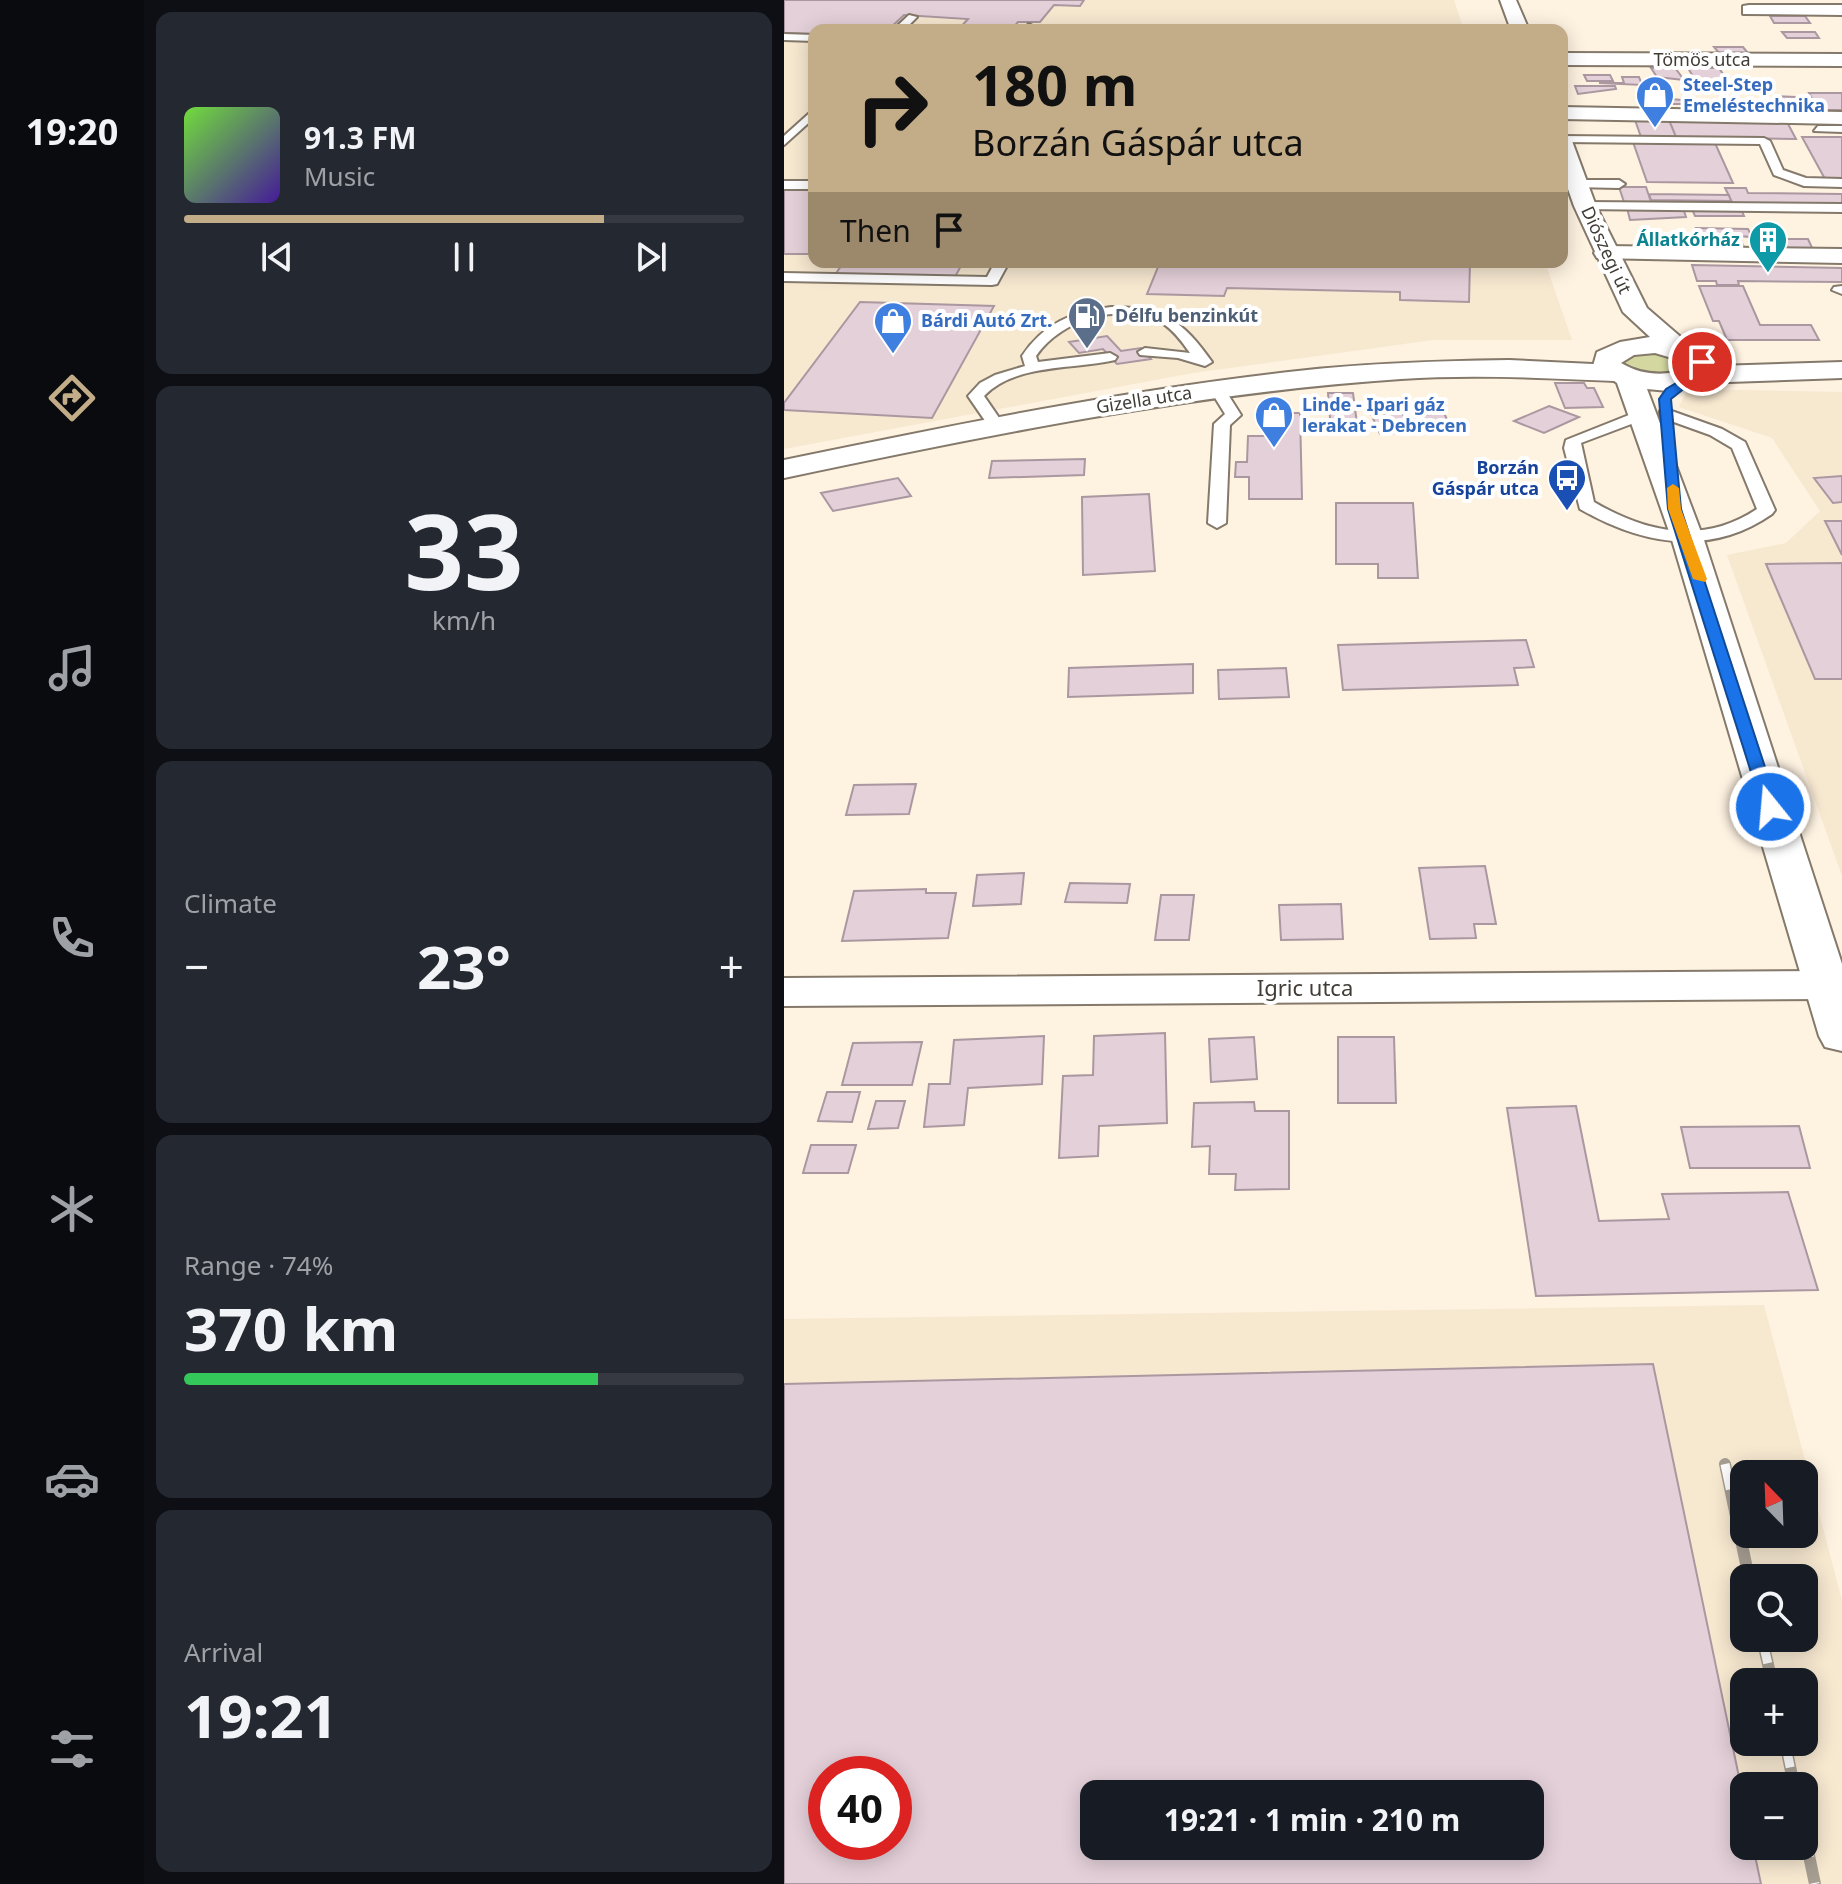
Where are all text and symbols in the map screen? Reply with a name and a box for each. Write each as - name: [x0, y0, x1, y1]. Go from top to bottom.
- text: 180 m: [972, 46, 1137, 122]
- street label: Tömös utca: [1653, 47, 1751, 71]
- icon: right: [840, 56, 944, 160]
- place label: Steel-Step Emeléstechnika: [1683, 72, 1825, 117]
- shop icon: Steel-Step Emeléstechnika: [1634, 74, 1676, 129]
- text: 19:20: [26, 107, 118, 156]
- text: 91.3 FM: [304, 117, 416, 158]
- text: Borzán Gáspár utca: [972, 118, 1304, 167]
- text: Music: [304, 158, 375, 194]
- street label: Diószegi út: [1576, 202, 1638, 298]
- icon: arrive: [927, 208, 971, 252]
- text: Then: [840, 210, 911, 251]
- building icon: Állatkórház: [1747, 219, 1789, 274]
- place label: Állatkórház: [1636, 227, 1740, 251]
- icon: previous: [255, 235, 299, 279]
- icon: pause: [442, 235, 486, 279]
- icon: next: [629, 235, 673, 279]
- fuel station icon: Délfu benzinkút: [1066, 295, 1108, 350]
- shop icon: Bárdi Autó Zrt.: [872, 300, 914, 355]
- place label: Délfu benzinkút: [1115, 303, 1258, 327]
- place label: Bárdi Autó Zrt.: [921, 308, 1052, 332]
- pin: [1668, 328, 1736, 396]
- icon: arrive: [1680, 340, 1724, 384]
- icon: directions: [44, 370, 100, 426]
- street label: Gizella utca: [1094, 380, 1194, 418]
- place label: Linde - Ipari gáz lerakat - Debrecen: [1302, 392, 1467, 437]
- shop icon: Linde - Ipari gáz lerakat - Debrecen: [1253, 394, 1295, 449]
- place label: Borzán Gáspár utca: [1432, 455, 1539, 500]
- bus stop icon: Borzán Gáspár utca: [1546, 457, 1588, 512]
- text: 33: [405, 479, 523, 620]
- text: km/h: [432, 602, 496, 638]
- icon: music: [44, 640, 100, 696]
- position arrow: [1728, 765, 1812, 849]
- text: Climate: [184, 885, 277, 921]
- icon: phone: [44, 910, 100, 966]
- text: 23°: [417, 925, 511, 1007]
- text: −: [184, 936, 209, 996]
- text: +: [719, 936, 744, 996]
- street label: Igric utca: [1257, 972, 1353, 1002]
- icon: climate: [44, 1181, 100, 1237]
- text: Range · 74%: [184, 1247, 333, 1283]
- text: 370 km: [184, 1287, 398, 1369]
- icon: car: [44, 1451, 100, 1507]
- north arrow: [1730, 1460, 1818, 1548]
- map controls: [1730, 1460, 1818, 1860]
- button: search: [1730, 1564, 1818, 1652]
- text: Arrival: [184, 1634, 263, 1670]
- button: +: [1730, 1668, 1818, 1756]
- text: 19:21: [184, 1674, 338, 1756]
- icon: filters: [44, 1721, 100, 1777]
- speed limit sign: 40: [808, 1756, 912, 1860]
- button: −: [1730, 1772, 1818, 1860]
- text: 19:21 · 1 min · 210 m: [1164, 1799, 1460, 1840]

